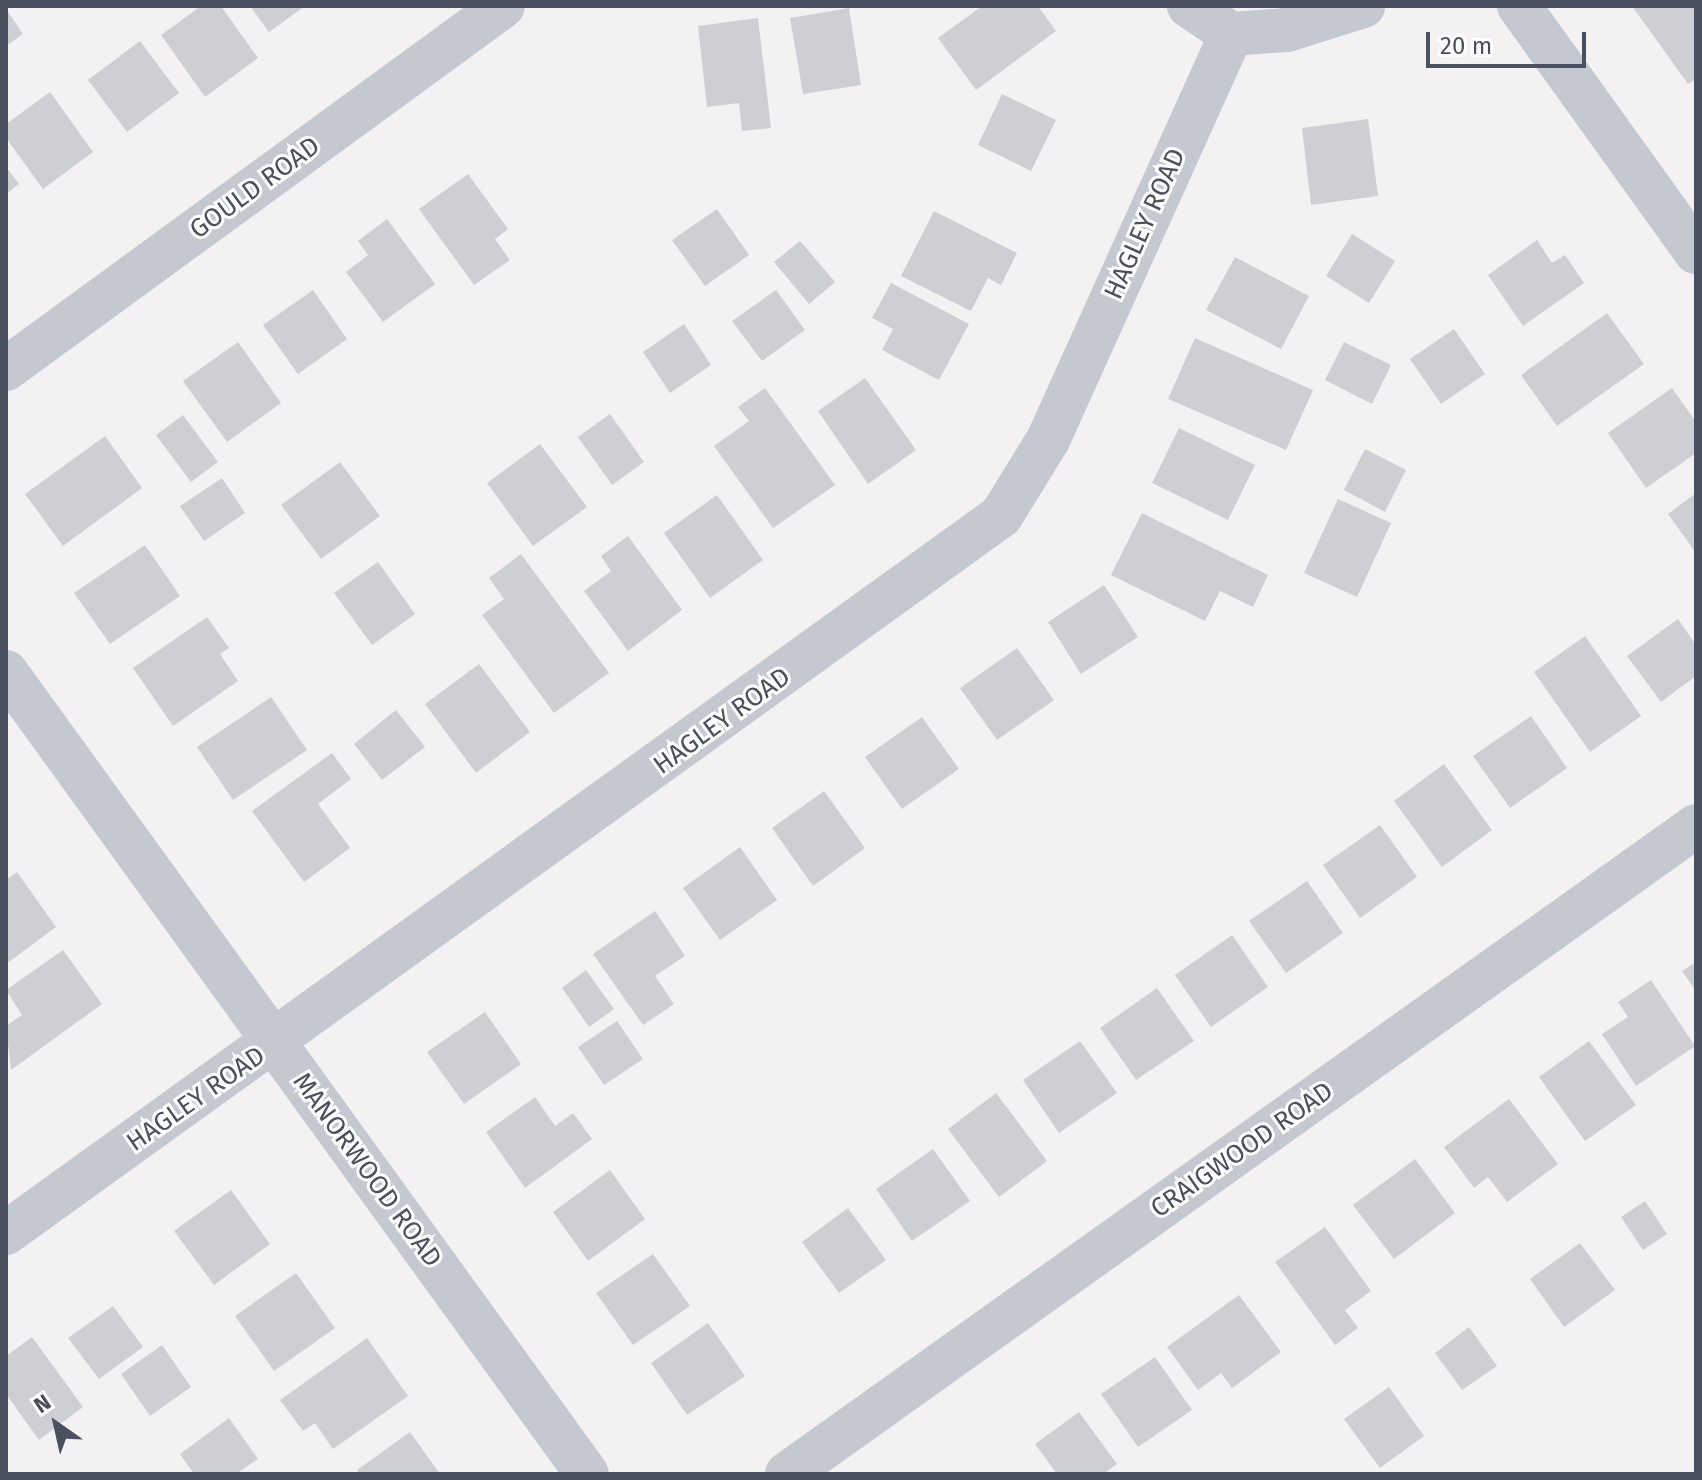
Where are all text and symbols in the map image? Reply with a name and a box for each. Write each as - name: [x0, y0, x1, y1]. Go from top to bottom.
- scale bar: [1430, 16, 1590, 66]
- text: 20 m: [1440, 32, 1492, 60]
- street label: GOULD ROAD: [184, 130, 326, 246]
- street label: HAGLEY ROAD: [1098, 144, 1192, 304]
- street label: HAGLEY ROAD: [647, 661, 797, 781]
- street label: HAGLEY ROAD: [121, 1040, 271, 1158]
- street label: MANORWOOD ROAD: [286, 1067, 448, 1273]
- street label: CRAIGWOOD ROAD: [1145, 1075, 1339, 1225]
- north arrow: [16, 1384, 96, 1464]
- text: N: [29, 1388, 56, 1419]

